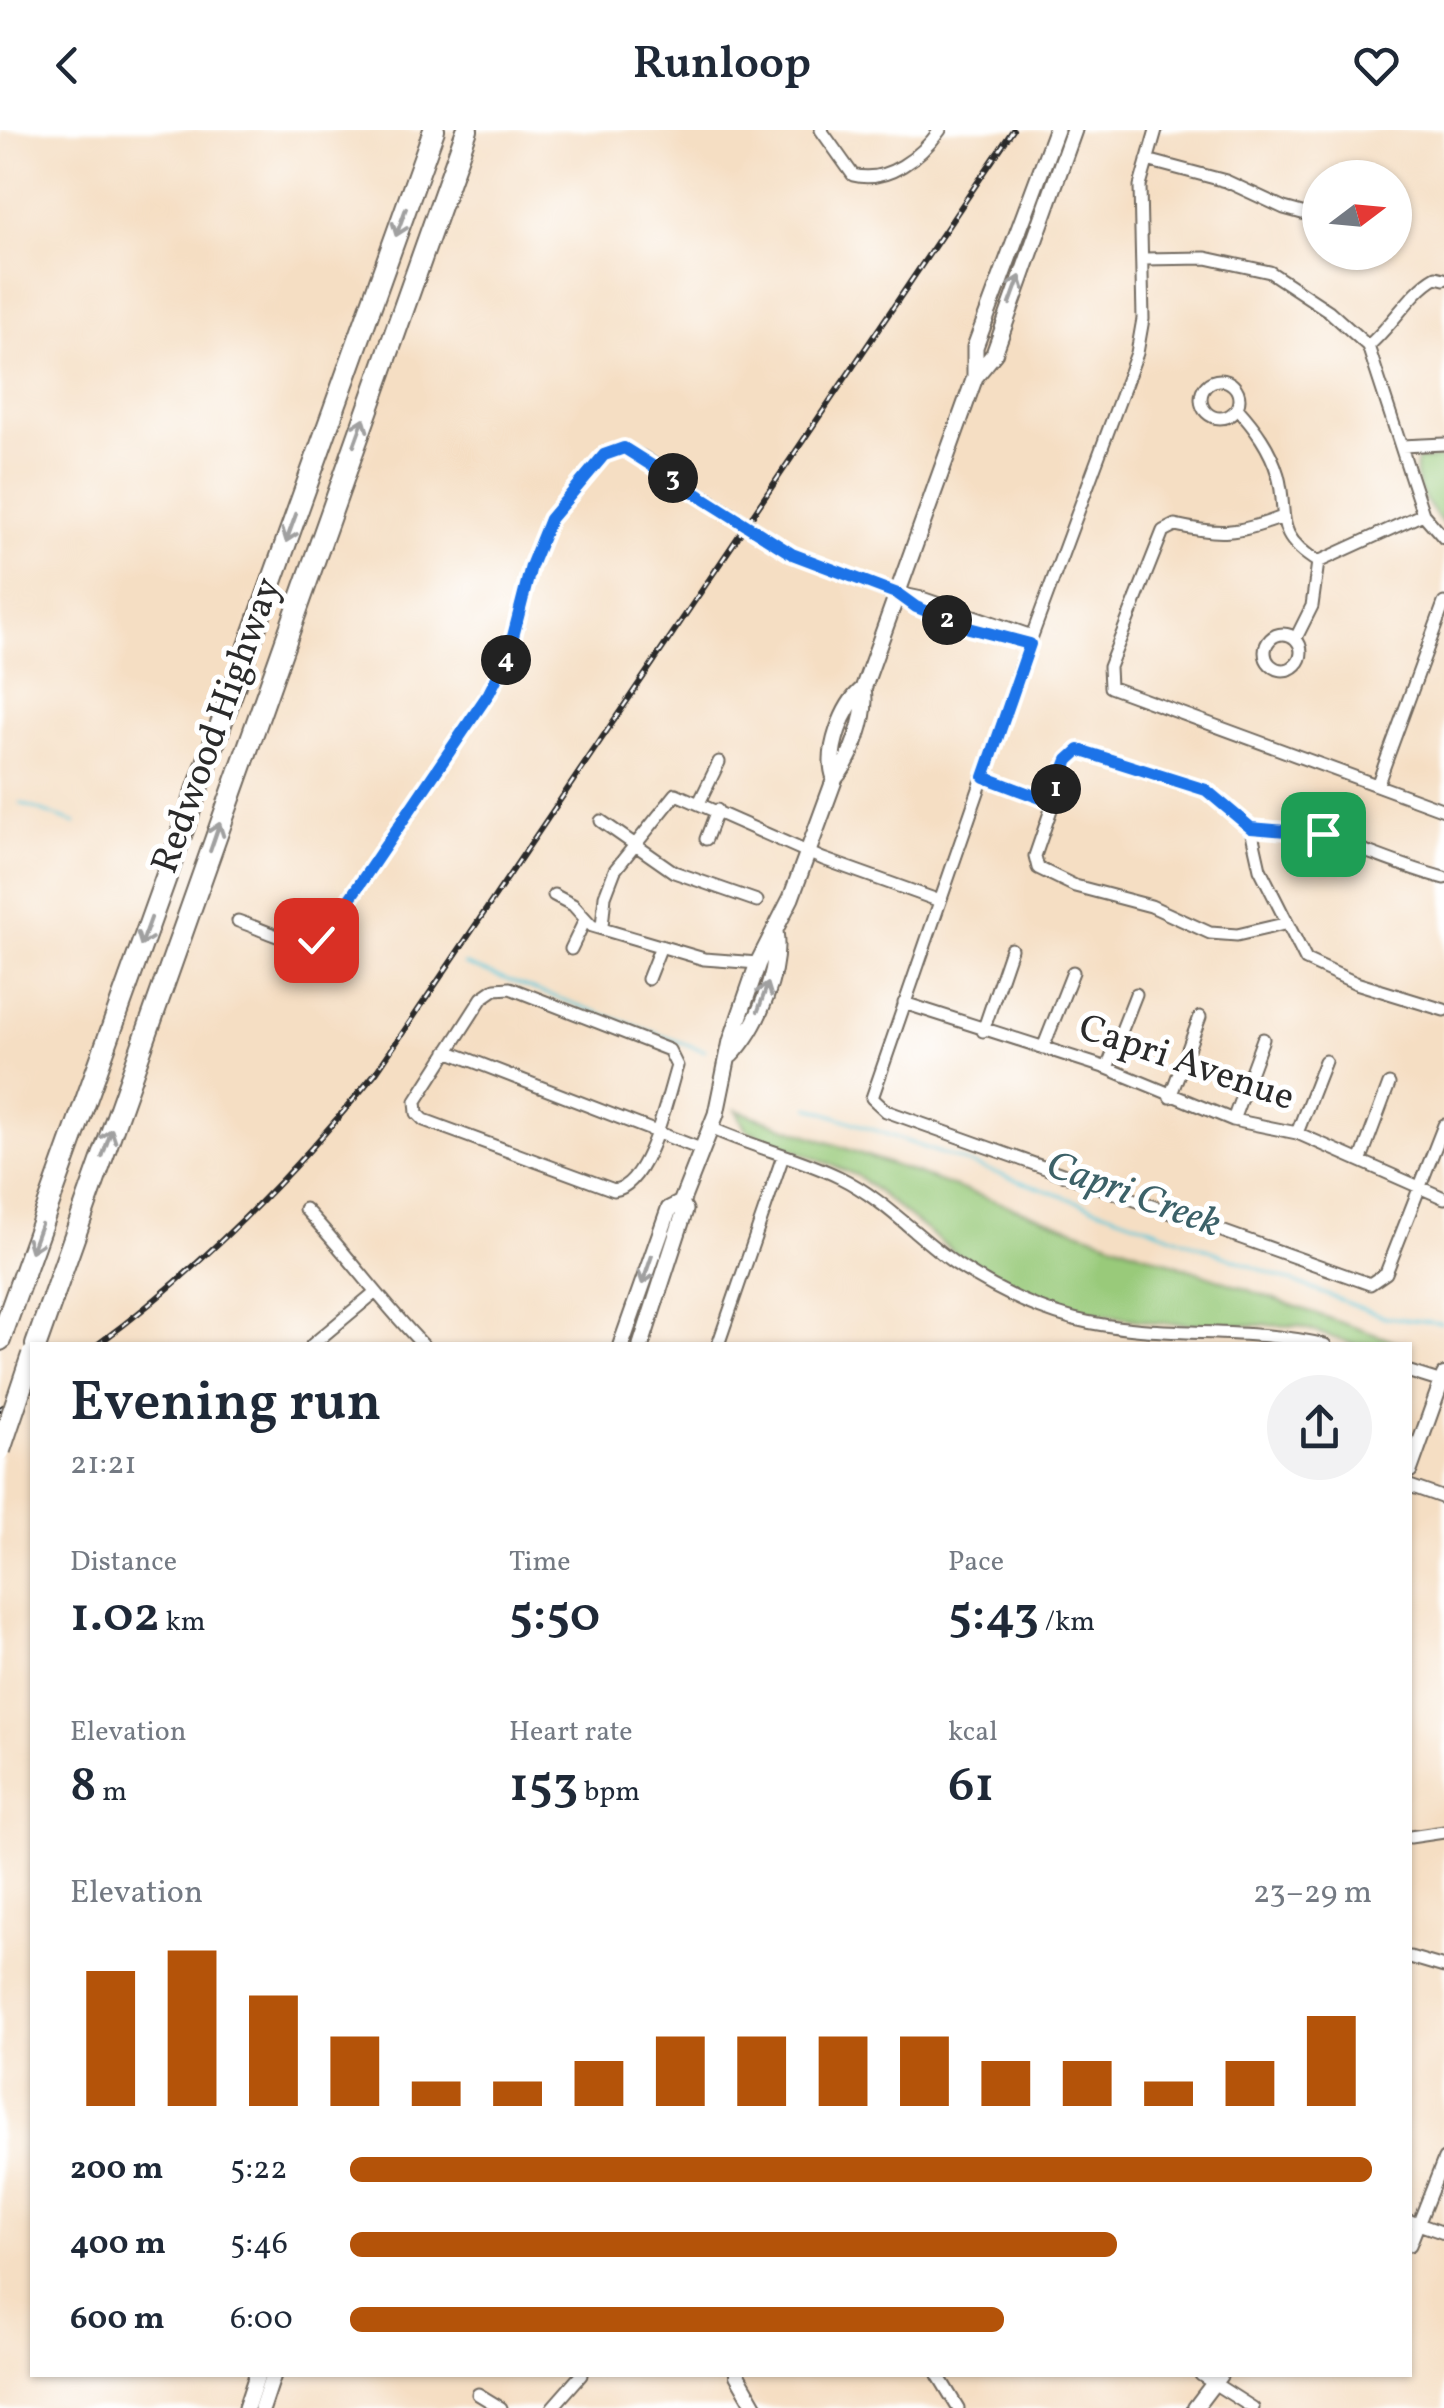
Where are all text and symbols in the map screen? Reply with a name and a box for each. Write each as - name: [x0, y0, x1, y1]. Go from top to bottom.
- text: Runloop: [633, 34, 811, 97]
- icon: back: [40, 38, 95, 93]
- icon: heart: [1349, 38, 1404, 93]
- north arrow: [1302, 160, 1412, 270]
- map controls: [1302, 160, 1412, 270]
- one-way arrow: [391, 205, 409, 236]
- one-way arrow: [1007, 276, 1025, 307]
- one-way arrow: [351, 417, 369, 448]
- pin: 3: [648, 453, 698, 503]
- text: 3: [666, 458, 680, 497]
- one-way arrow: [281, 511, 299, 542]
- street label: Redwood Highway: [140, 571, 296, 881]
- pin: 2: [922, 595, 972, 645]
- text: 2: [940, 600, 954, 639]
- pin: 4: [481, 635, 531, 685]
- text: 4: [498, 640, 514, 679]
- pin: 1: [1031, 764, 1081, 814]
- text: 1: [1050, 769, 1062, 808]
- pin: [1281, 792, 1366, 877]
- icon: arrive: [1296, 807, 1351, 862]
- one-way arrow: [207, 822, 225, 853]
- pin: [274, 898, 359, 983]
- icon: check: [289, 913, 344, 968]
- one-way arrow: [136, 916, 154, 947]
- one-way arrow: [755, 981, 773, 1013]
- street label: Capri Avenue: [1071, 1002, 1301, 1126]
- one-way arrow: [99, 1129, 117, 1160]
- water label: Capri Creek: [1038, 1139, 1228, 1253]
- one-way arrow: [26, 1222, 44, 1254]
- one-way arrow: [637, 1254, 655, 1286]
- text: Evening run: [70, 1367, 382, 1443]
- button: share: [1267, 1375, 1372, 1480]
- text: 21:21: [70, 1443, 137, 1487]
- text: Distance: [70, 1543, 177, 1582]
- text: Time: [509, 1543, 570, 1582]
- text: Pace: [948, 1543, 1004, 1582]
- text: 1.02: [70, 1582, 160, 1652]
- text: 5:50: [509, 1582, 600, 1652]
- text: 5:43: [948, 1582, 1039, 1652]
- text: km: [160, 1603, 206, 1642]
- text: /km: [1039, 1603, 1095, 1642]
- text: Elevation: [70, 1713, 186, 1752]
- text: Heart rate: [509, 1713, 633, 1752]
- text: kcal: [948, 1713, 998, 1752]
- text: 8: [70, 1752, 97, 1822]
- text: 153: [509, 1752, 578, 1822]
- text: 61: [948, 1752, 994, 1822]
- text: m: [97, 1773, 127, 1812]
- text: bpm: [578, 1773, 640, 1812]
- text: Elevation: [70, 1872, 203, 1916]
- text: 23–29 m: [1253, 1872, 1372, 1916]
- text: 200 m: [70, 2148, 164, 2192]
- text: 5:22: [230, 2148, 287, 2192]
- text: 400 m: [70, 2223, 166, 2267]
- text: 5:46: [230, 2223, 288, 2267]
- text: 600 m: [70, 2298, 165, 2342]
- text: 6:00: [230, 2298, 293, 2342]

